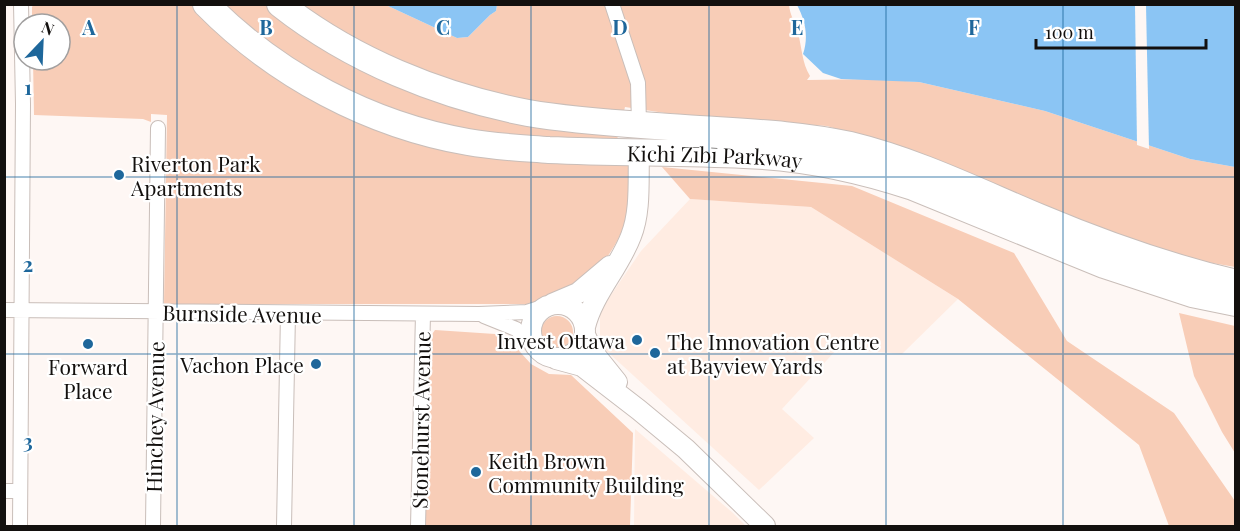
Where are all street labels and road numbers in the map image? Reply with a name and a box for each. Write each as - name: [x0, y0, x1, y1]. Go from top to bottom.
- street label: Kichi Zībī Parkway: [627, 138, 805, 174]
- street label: Burnside Avenue: [162, 298, 322, 328]
- street label: Stonehurst Avenue: [404, 331, 436, 509]
- street label: Hinchey Avenue: [139, 341, 169, 493]

